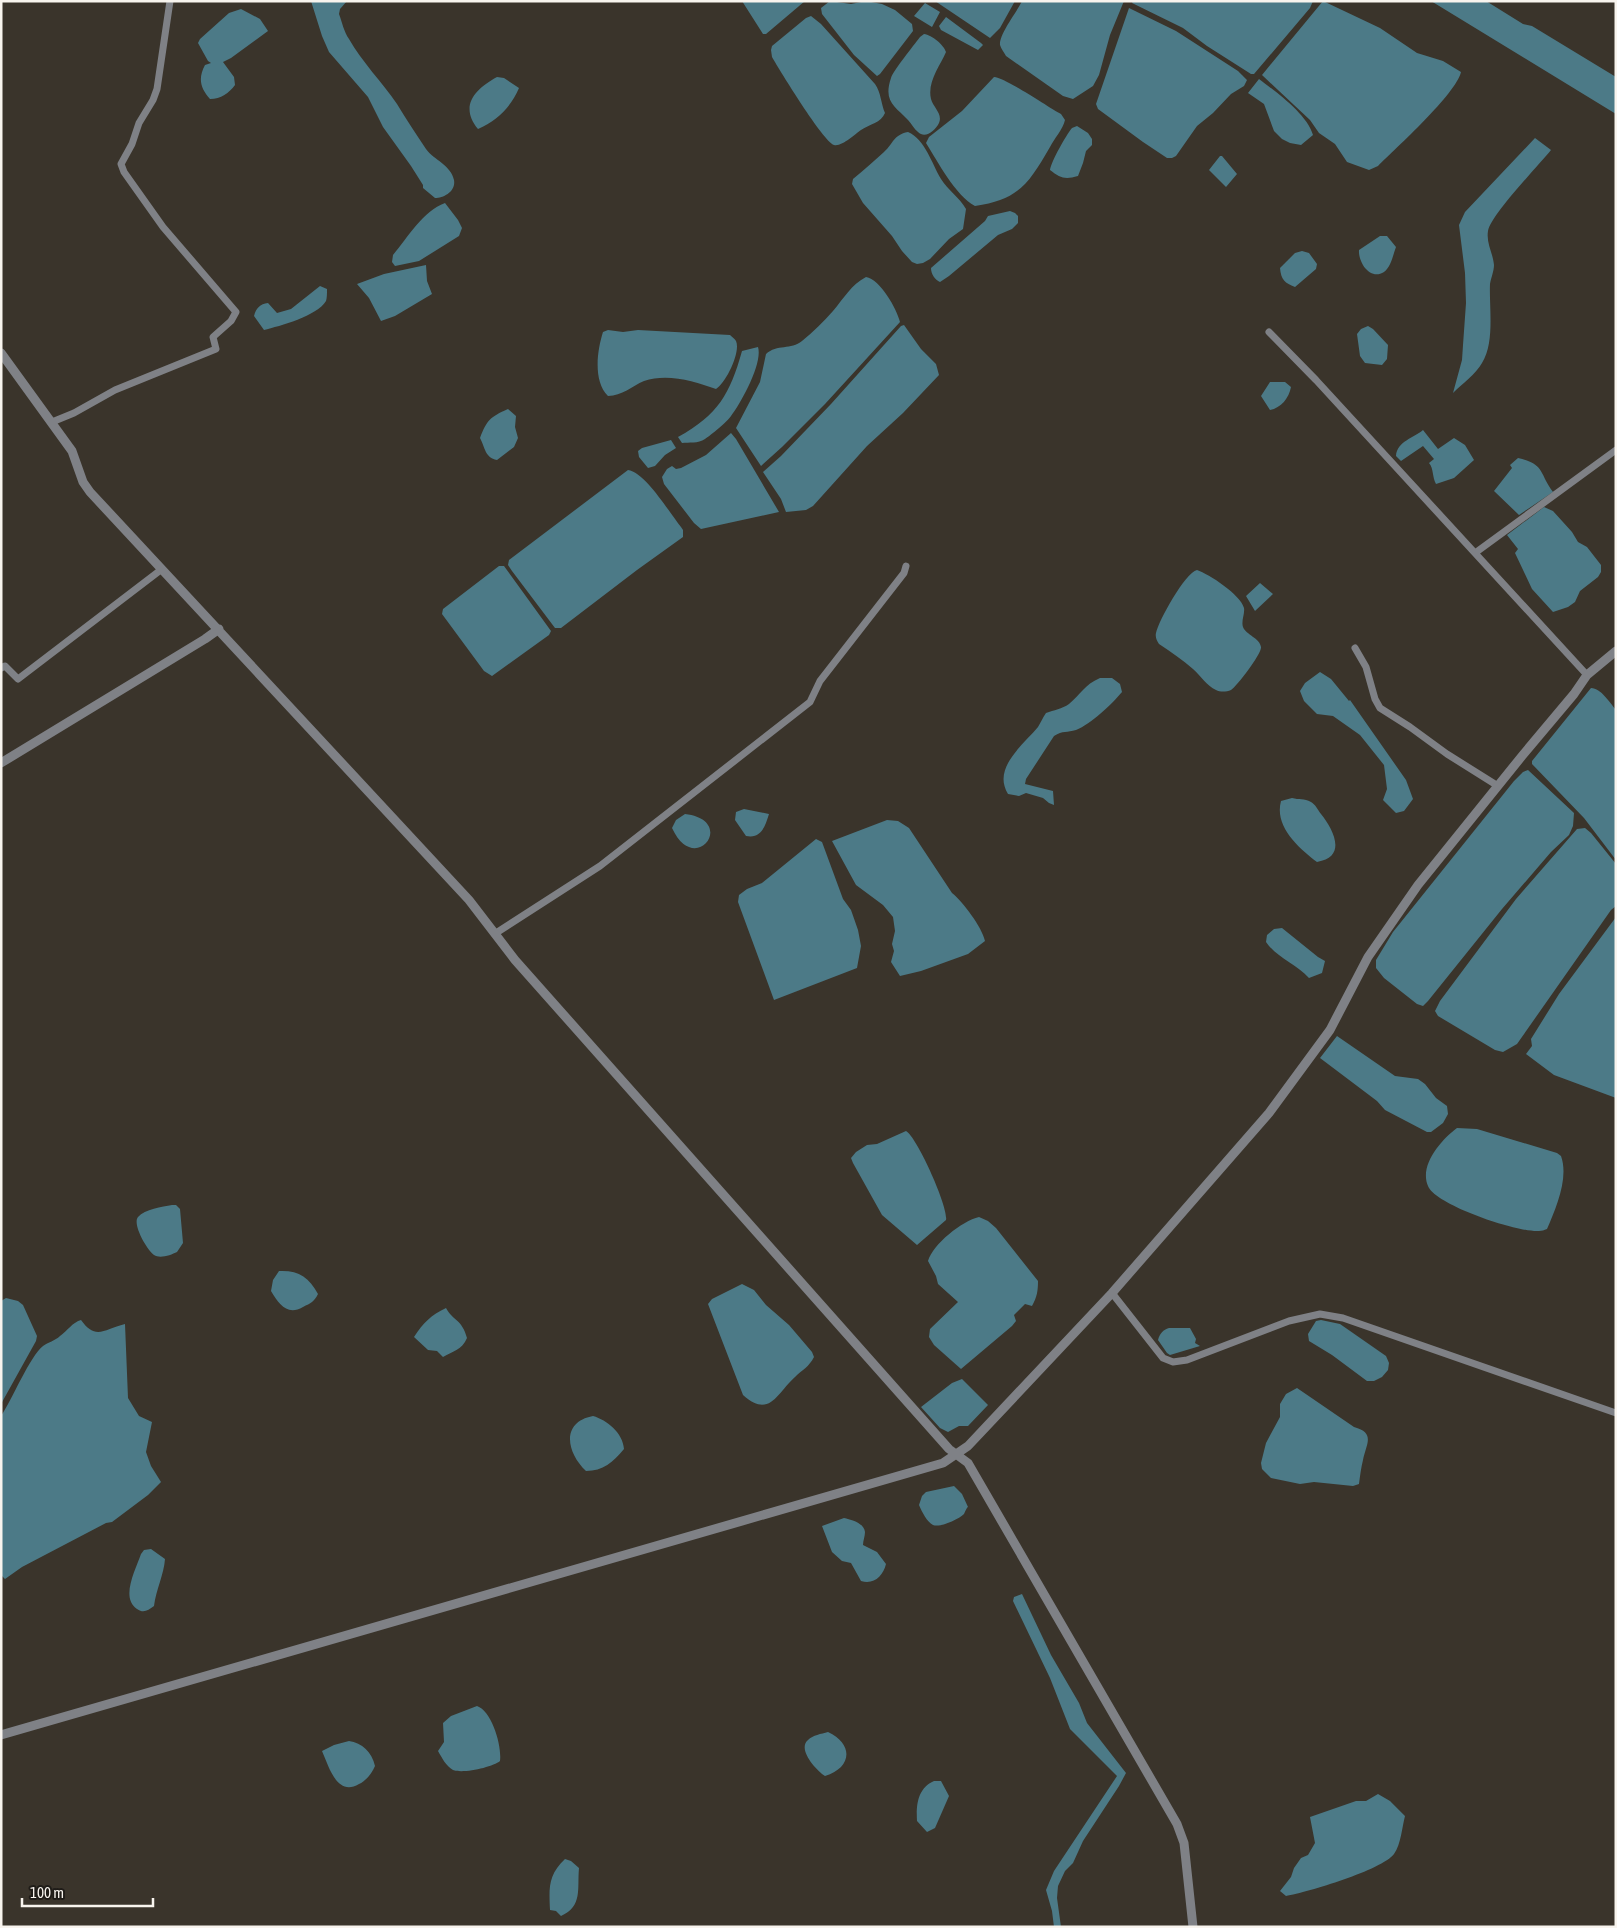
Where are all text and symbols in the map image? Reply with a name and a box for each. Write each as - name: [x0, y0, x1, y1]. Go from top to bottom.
- scale bar: [22, 1876, 154, 1908]
- text: 100 m: [30, 1884, 64, 1901]

